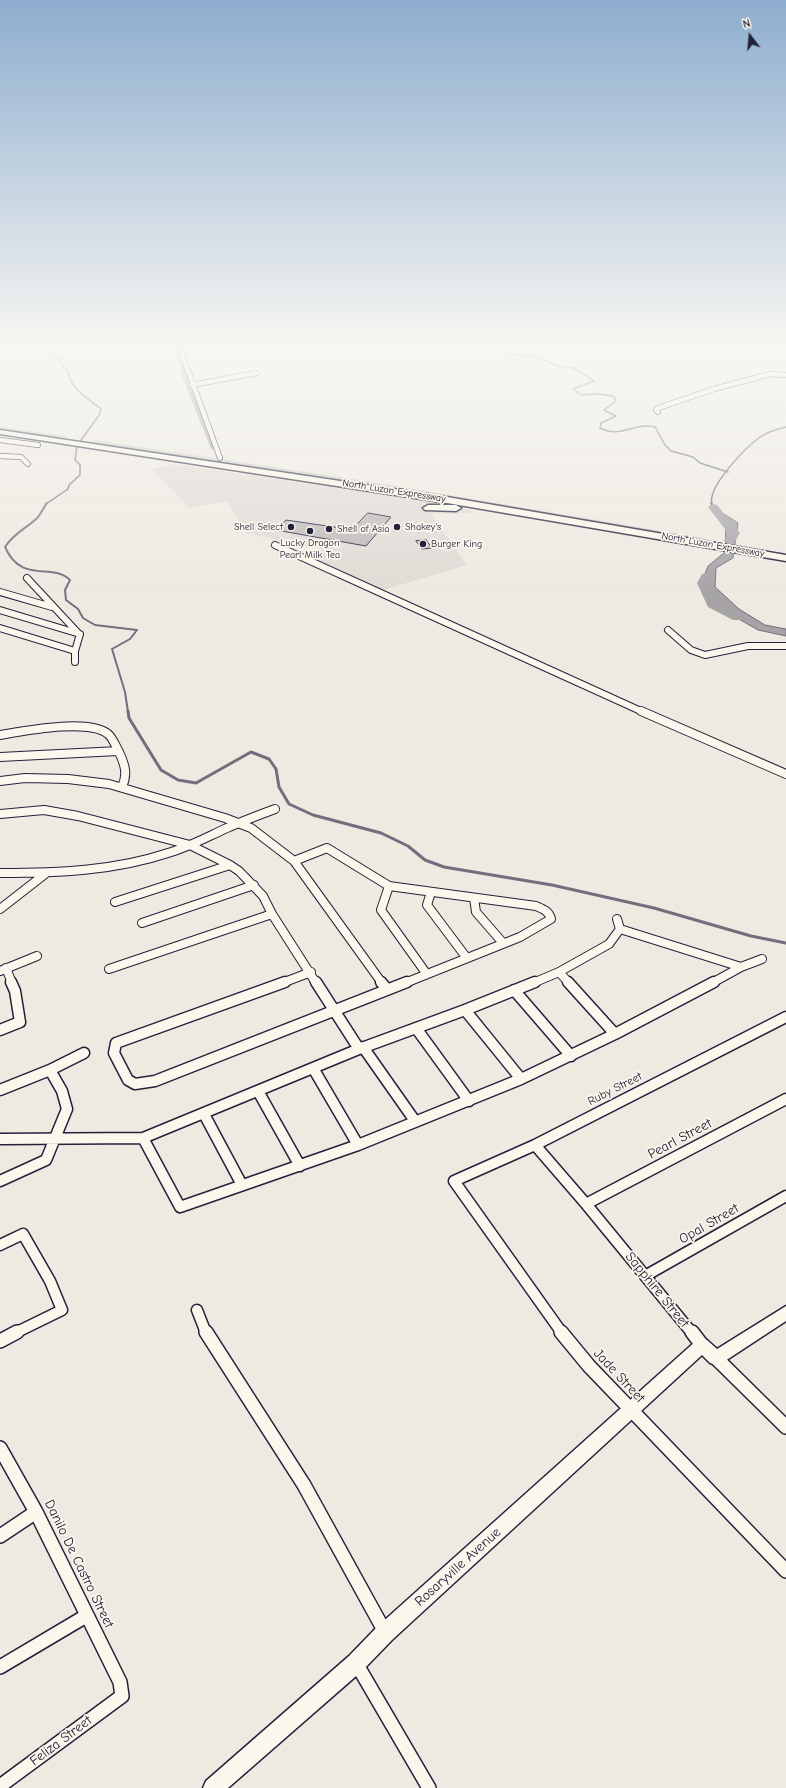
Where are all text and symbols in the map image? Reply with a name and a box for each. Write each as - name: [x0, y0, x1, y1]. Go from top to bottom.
- north arrow: [730, 16, 770, 56]
- text: N: [741, 17, 752, 31]
- street label: North Luzon Expressway: [342, 477, 446, 505]
- place label: Shell Select: [234, 521, 283, 533]
- place label: Shakey's: [405, 521, 441, 533]
- marker: Shell Select: [286, 522, 296, 532]
- marker: Shakey's: [392, 522, 402, 532]
- place label: Shell of Asia: [337, 523, 389, 535]
- marker: Shell of Asia: [324, 524, 334, 534]
- marker: Lucky Dragon Pearl Milk Tea: [305, 526, 315, 536]
- street label: North Luzon Expressway: [661, 530, 765, 560]
- place label: Lucky Dragon Pearl Milk Tea: [280, 537, 340, 560]
- place label: Burger King: [431, 538, 482, 550]
- marker: Burger King: [418, 539, 428, 549]
- street label: Ruby Street: [585, 1069, 645, 1109]
- street label: Pearl Street: [645, 1115, 715, 1163]
- street label: Opal Street: [676, 1200, 742, 1248]
- street label: Sapphire Street: [621, 1249, 693, 1331]
- street label: Jade Street: [590, 1345, 648, 1407]
- street label: Danilo De Castro Street: [41, 1497, 117, 1631]
- street label: Rosaryville Avenue: [412, 1524, 504, 1610]
- street label: Feliza Street: [27, 1712, 95, 1770]

